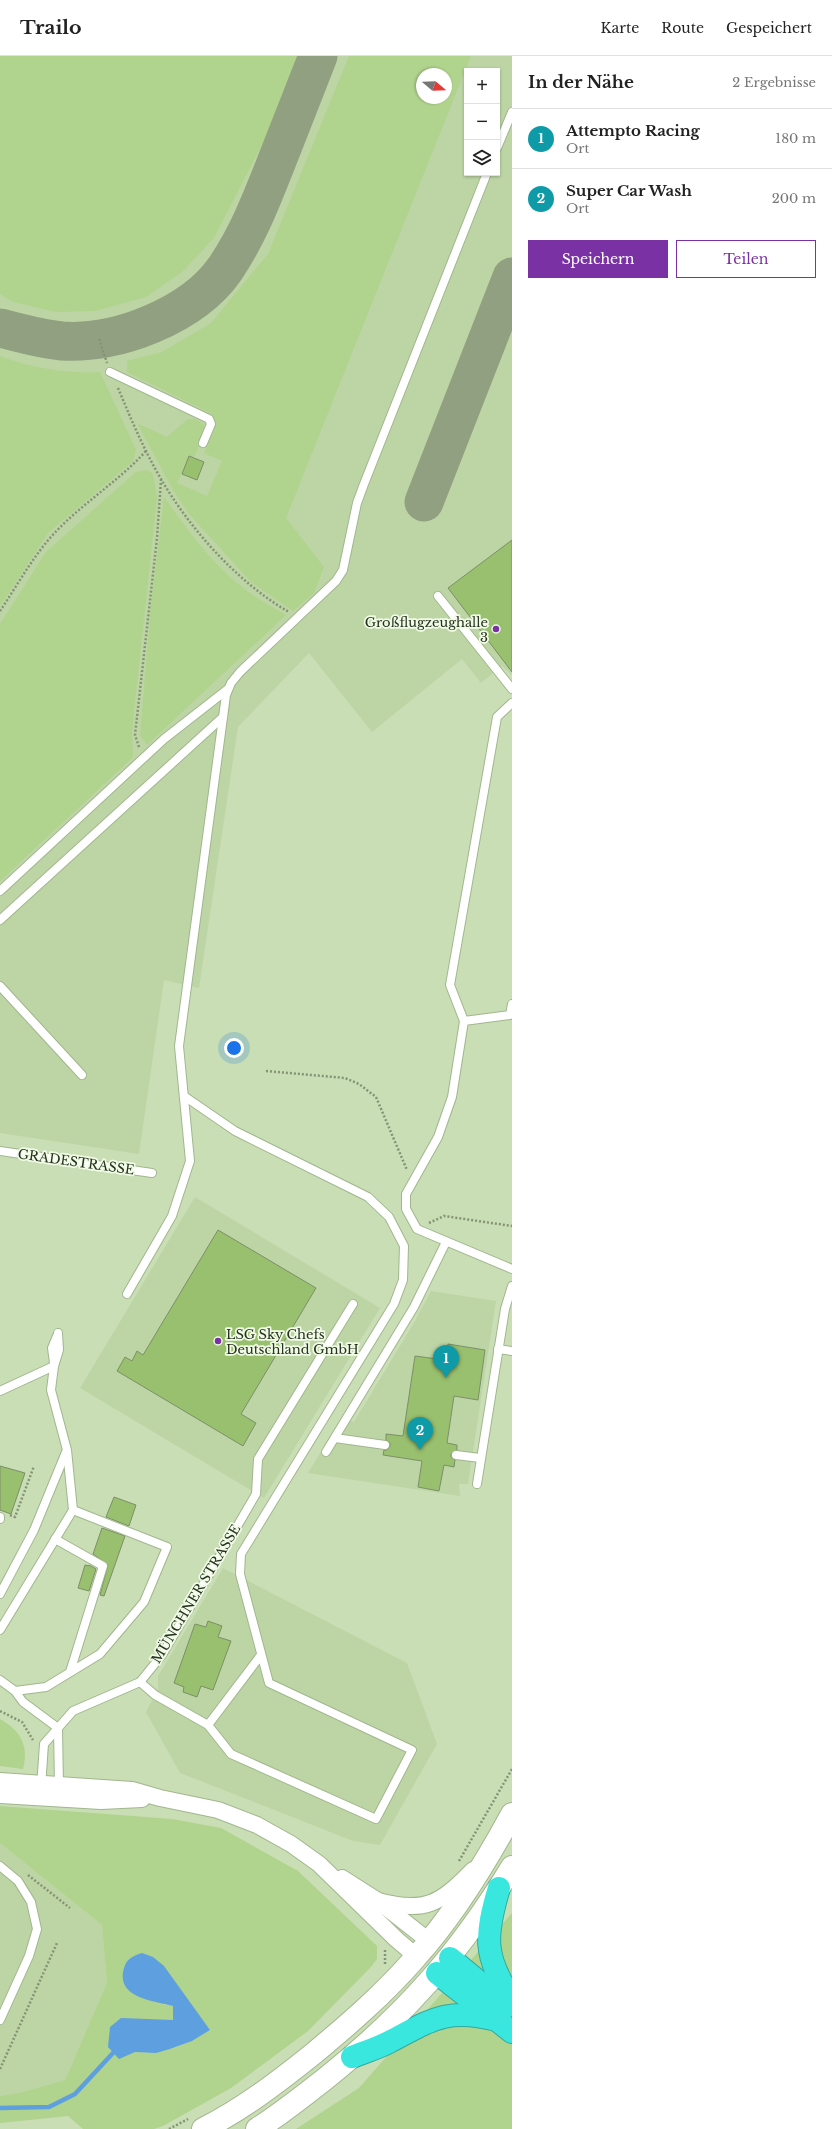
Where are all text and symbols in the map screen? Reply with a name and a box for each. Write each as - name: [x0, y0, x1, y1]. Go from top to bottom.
- text: Trailo: [20, 16, 82, 39]
- text: Karte: [601, 19, 639, 37]
- text: Route: [661, 19, 704, 37]
- text: Gespeichert: [726, 19, 812, 37]
- north arrow: [416, 68, 452, 104]
- map controls: [464, 68, 500, 176]
- button: +: [464, 68, 500, 104]
- text: In der Nähe: [528, 72, 634, 93]
- text: 2 Ergebnisse: [732, 74, 816, 91]
- button: −: [464, 104, 500, 140]
- text: Attempto Racing: [566, 121, 700, 140]
- text: 1: [538, 130, 544, 147]
- text: 180 m: [775, 130, 816, 147]
- button: layers: [464, 140, 500, 176]
- text: Ort: [566, 140, 589, 157]
- text: Super Car Wash: [566, 181, 692, 200]
- text: 2: [537, 190, 545, 207]
- text: 200 m: [772, 190, 816, 207]
- text: Ort: [566, 200, 589, 217]
- button: Speichern: [528, 240, 668, 278]
- button: Teilen: [676, 240, 816, 278]
- place label: Großflugzeughalle 3: [365, 614, 488, 646]
- marker: Großflugzeughalle 3: [491, 624, 501, 634]
- your location: [224, 1038, 244, 1058]
- street label: GRADESTRASSE: [17, 1145, 135, 1179]
- place label: LSG Sky Chefs Deutschland GmbH: [226, 1326, 359, 1358]
- marker: LSG Sky Chefs Deutschland GmbH: [213, 1336, 223, 1346]
- pin: 1: [433, 1345, 459, 1378]
- pin: 2: [407, 1417, 433, 1450]
- street label: MÜNCHNER STRASSE: [147, 1521, 244, 1667]

